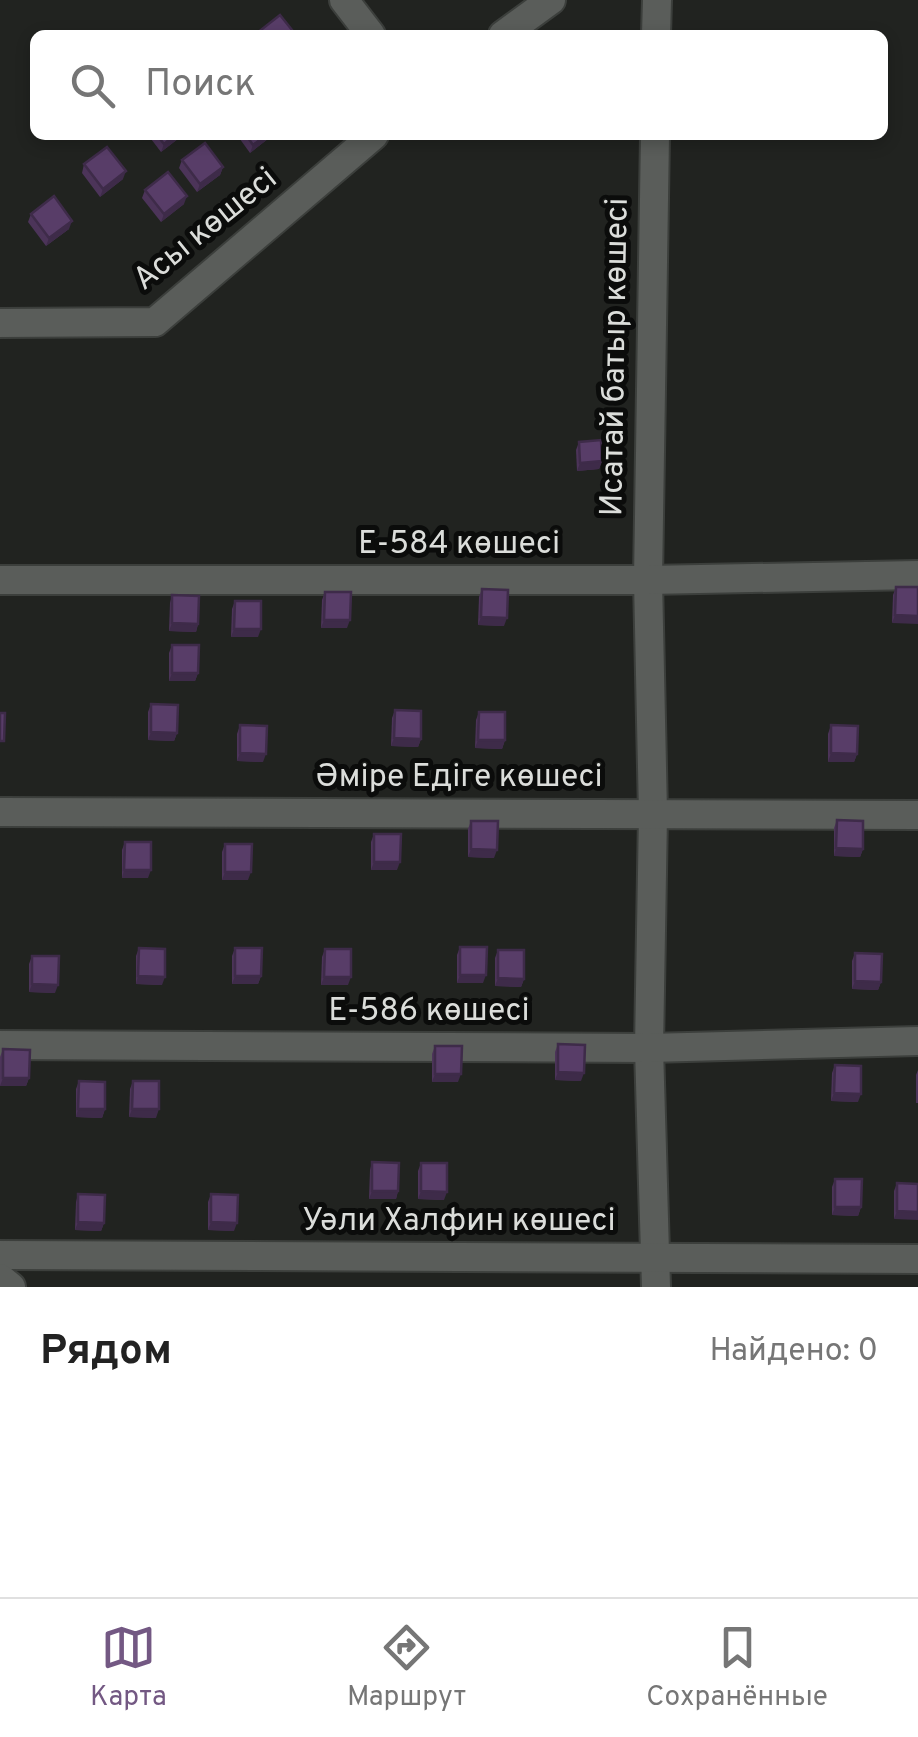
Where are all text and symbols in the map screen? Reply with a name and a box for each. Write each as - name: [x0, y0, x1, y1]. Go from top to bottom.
- search box: [30, 30, 888, 140]
- icon: search: [65, 58, 120, 113]
- text: Поиск: [145, 61, 256, 110]
- street label: Асы көшесі: [126, 160, 286, 300]
- street label: Исатай батыр көшесі: [593, 197, 639, 517]
- street label: Е-584 көшесі: [358, 525, 560, 565]
- street label: Әміре Едіге көшесі: [315, 758, 603, 798]
- street label: Е-586 көшесі: [328, 992, 530, 1032]
- street label: Уәли Халфин көшесі: [302, 1202, 616, 1242]
- text: Рядом: [40, 1326, 172, 1379]
- text: Найдено: 0: [710, 1332, 878, 1372]
- tab: Карта: [90, 1620, 167, 1716]
- tab: Маршрут: [347, 1620, 466, 1716]
- tab: Сохранённые: [646, 1620, 828, 1716]

